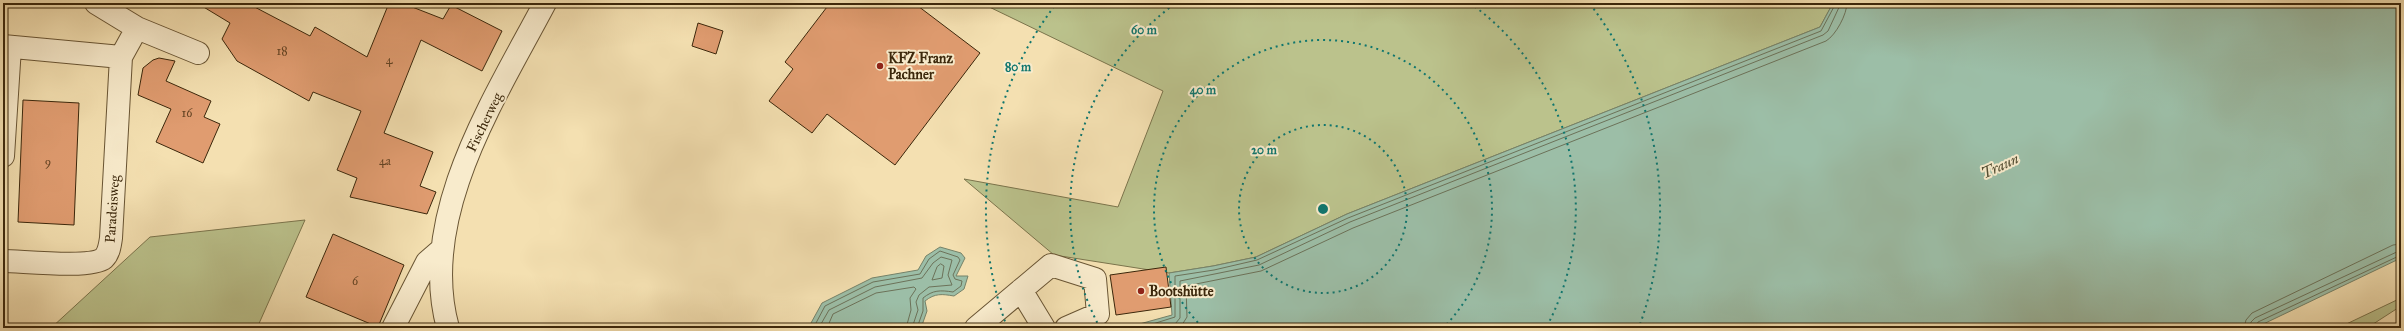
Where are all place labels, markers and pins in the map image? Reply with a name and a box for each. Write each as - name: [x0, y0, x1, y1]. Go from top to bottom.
- place label: KFZ Franz Pachner: [888, 50, 953, 83]
- marker: KFZ Franz Pachner: [875, 61, 885, 71]
- centre of rings: [1316, 202, 1330, 216]
- place label: Bootshütte: [1149, 283, 1214, 300]
- marker: Bootshütte: [1136, 286, 1146, 296]

